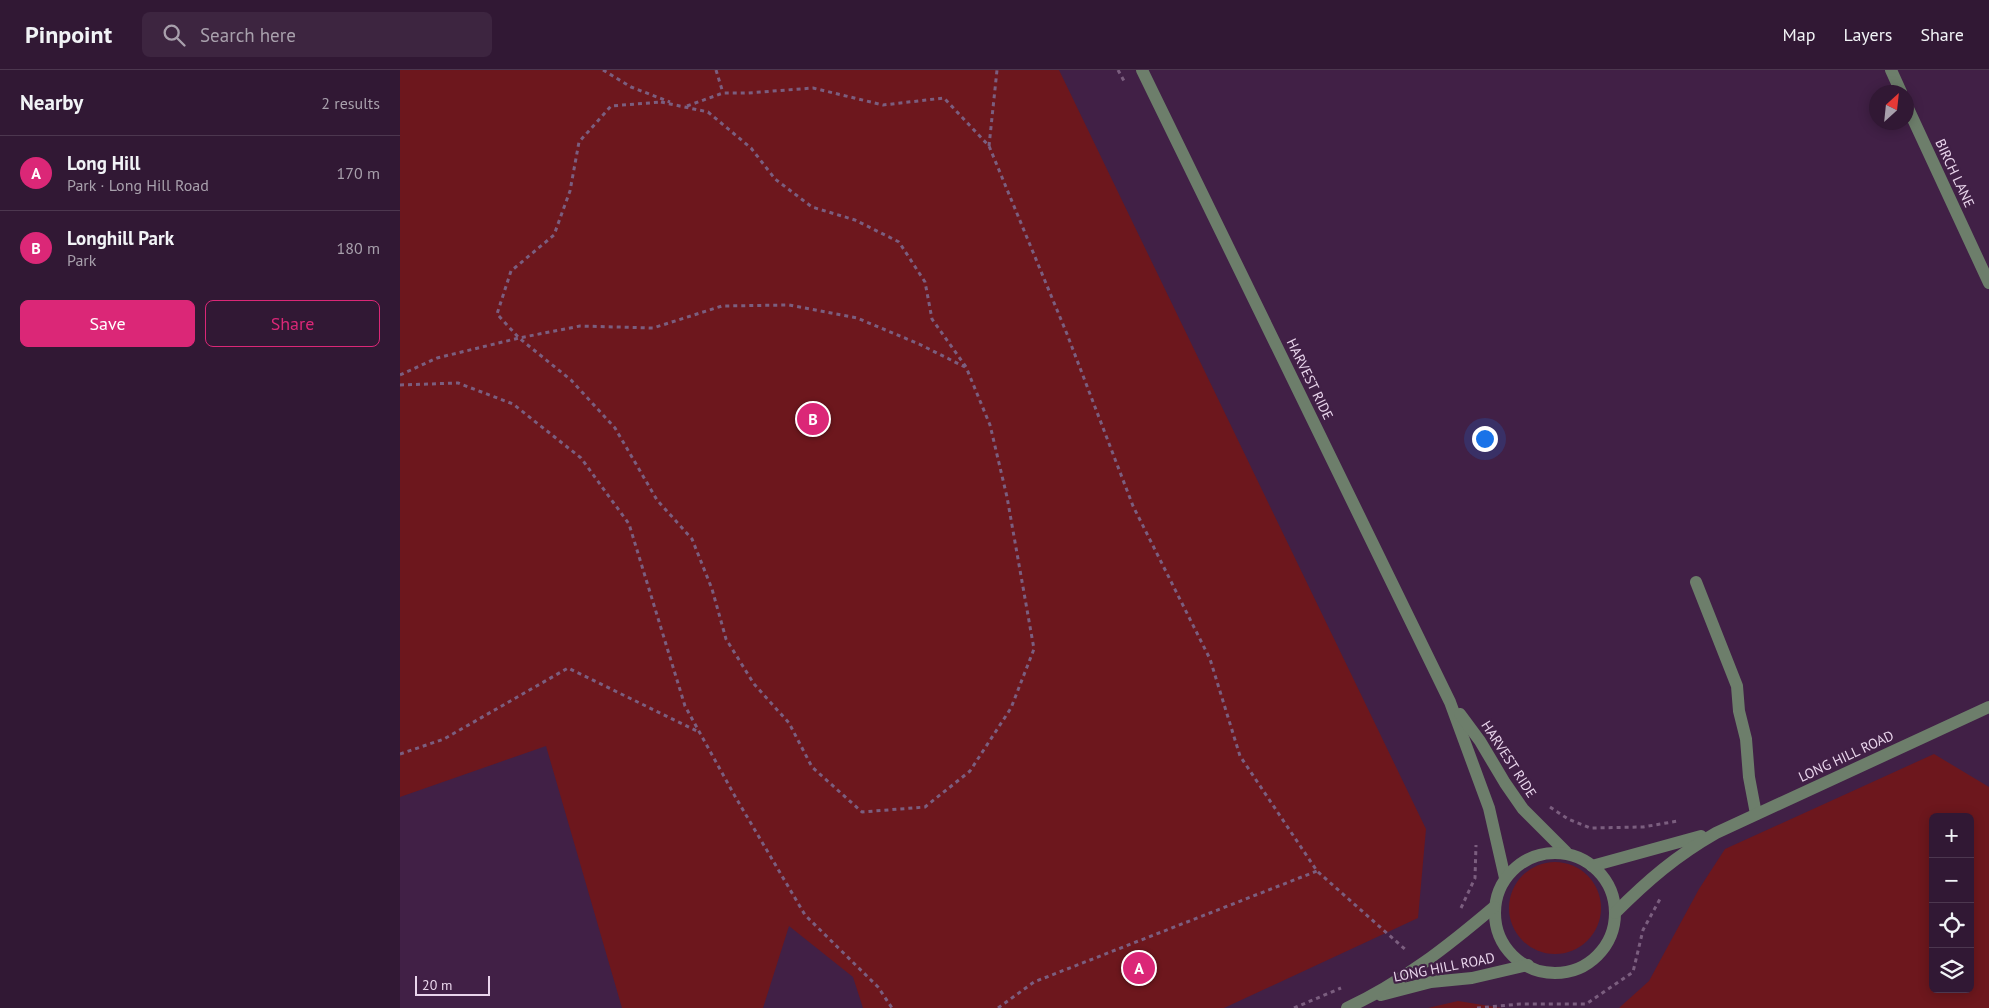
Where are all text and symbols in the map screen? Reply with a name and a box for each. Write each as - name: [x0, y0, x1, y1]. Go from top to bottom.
- search box: [142, 12, 492, 57]
- text: Pinpoint: [25, 19, 112, 50]
- icon: search: [160, 21, 188, 49]
- text: Search here: [200, 23, 296, 47]
- text: Map: [1783, 23, 1815, 46]
- text: Layers: [1843, 23, 1892, 46]
- text: Share: [1920, 23, 1964, 46]
- north arrow: [1869, 85, 1914, 130]
- text: Nearby: [20, 89, 83, 116]
- text: 2 results: [321, 93, 380, 113]
- street label: BIRCH LANE: [1931, 136, 1979, 210]
- text: Long Hill: [67, 151, 140, 175]
- text: A: [31, 163, 41, 183]
- text: 170 m: [337, 163, 380, 183]
- text: Park · Long Hill Road: [67, 175, 209, 195]
- text: Longhill Park: [67, 226, 174, 250]
- text: B: [31, 238, 41, 258]
- text: 180 m: [337, 238, 380, 258]
- text: Park: [67, 250, 96, 270]
- button: Save: [20, 300, 195, 347]
- button: Share: [205, 300, 380, 347]
- street label: HARVEST RIDE: [1283, 335, 1337, 423]
- pin: B: [797, 400, 829, 438]
- your location: [1472, 426, 1498, 452]
- street label: HARVEST RIDE: [1477, 717, 1541, 801]
- street label: LONG HILL ROAD: [1796, 726, 1896, 786]
- map controls: [1929, 813, 1974, 993]
- button: +: [1929, 813, 1974, 858]
- button: −: [1929, 858, 1974, 903]
- button: locate: [1929, 903, 1974, 948]
- street label: LONG HILL ROAD: [1392, 948, 1496, 986]
- button: layers: [1929, 948, 1974, 993]
- pin: A: [1123, 949, 1155, 987]
- scale bar: [415, 973, 490, 996]
- text: 20 m: [422, 976, 452, 994]

